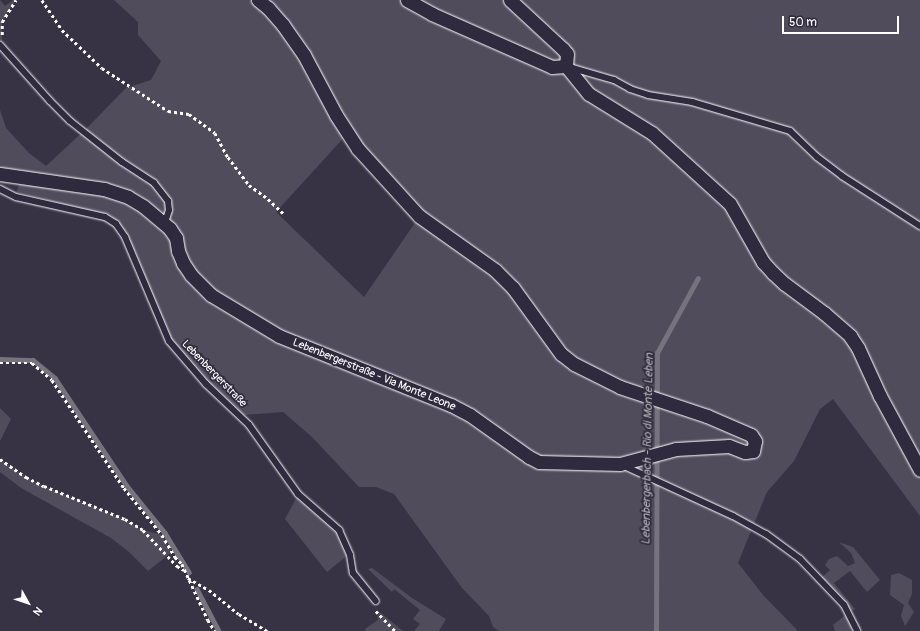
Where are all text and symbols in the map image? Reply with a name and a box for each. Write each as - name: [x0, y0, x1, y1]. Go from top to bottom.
- scale bar: [784, 8, 901, 34]
- text: 50 m: [789, 15, 817, 30]
- street label: Lebenbergerstraße - Via Monte Leone: [291, 336, 457, 414]
- street label: Lebenbergerstraße: [179, 338, 249, 410]
- water label: Lebenbergerbach - Rio di Monte Leben: [639, 353, 657, 545]
- north arrow: [8, 583, 48, 623]
- text: N: [30, 604, 45, 618]

